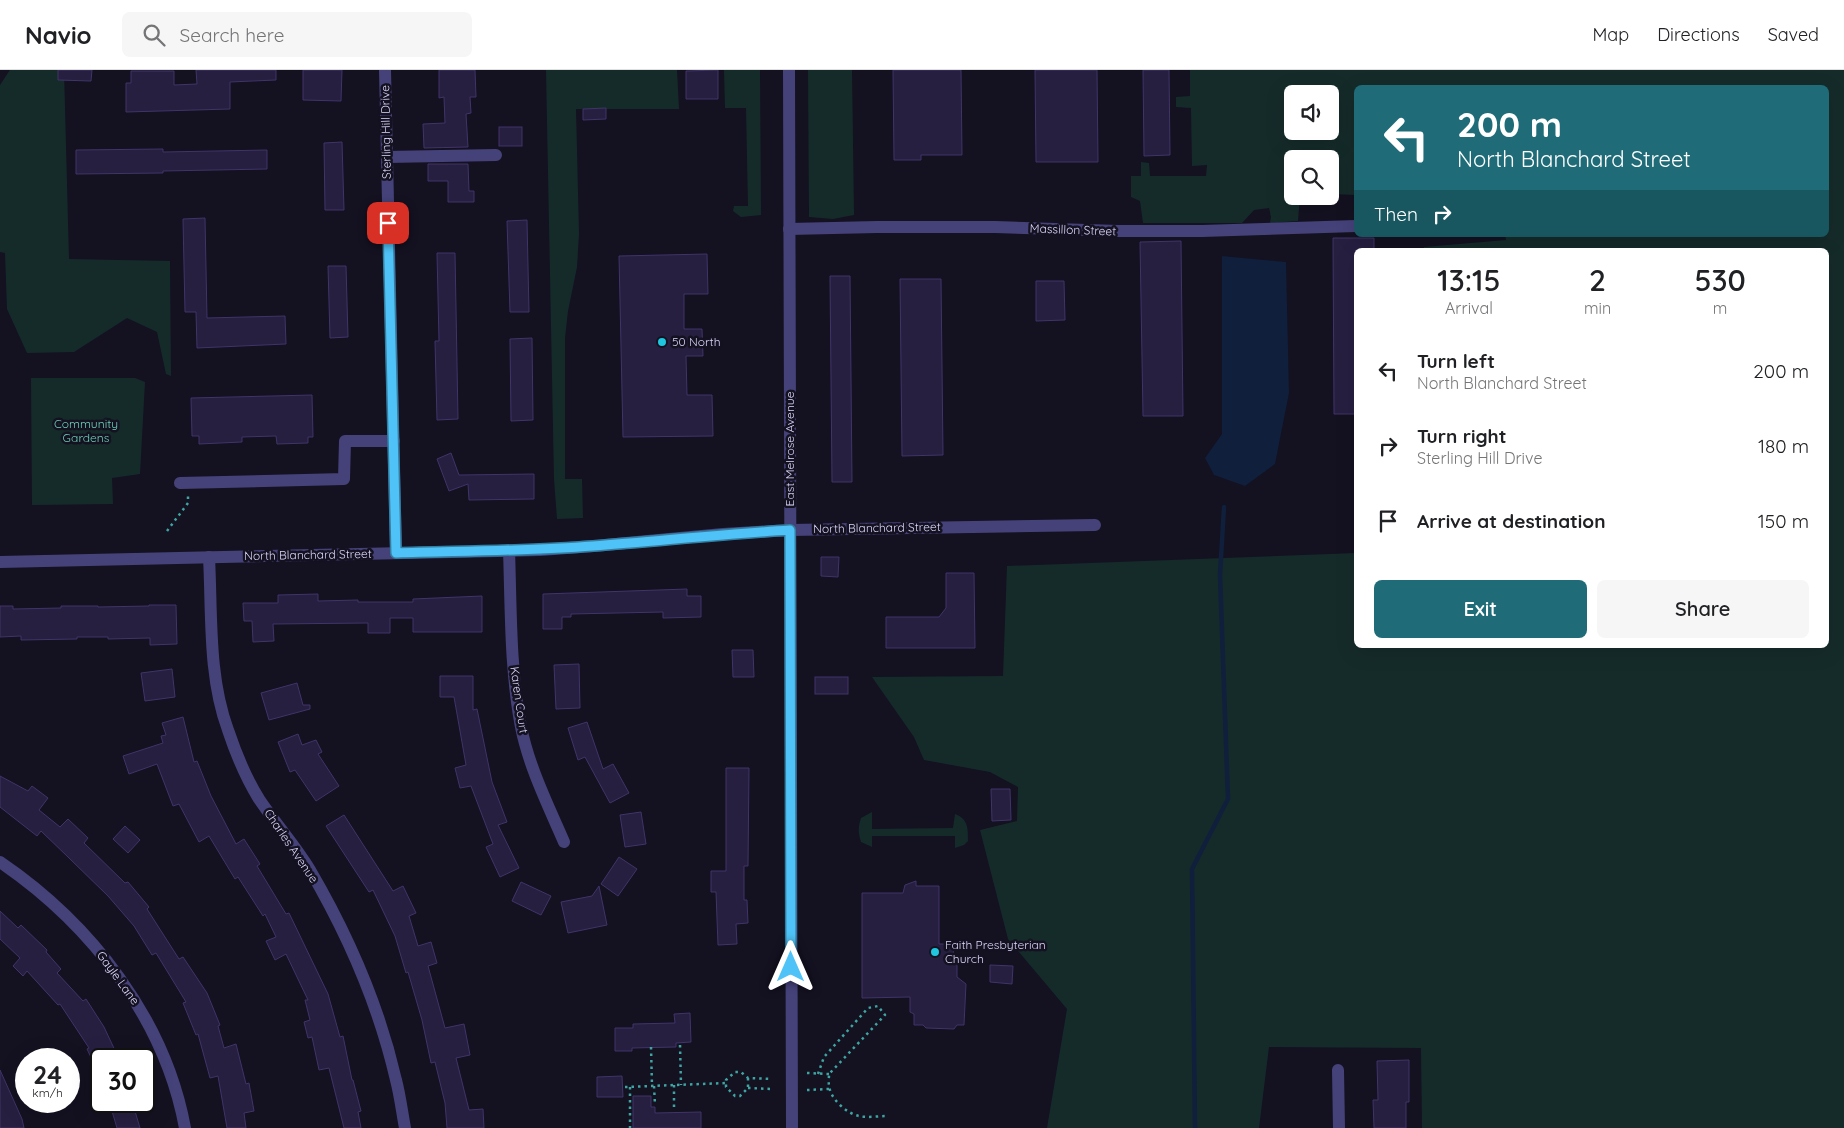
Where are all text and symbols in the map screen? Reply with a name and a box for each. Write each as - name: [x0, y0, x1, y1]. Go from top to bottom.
- search box: [122, 12, 472, 57]
- text: Navio: [25, 20, 92, 50]
- icon: search: [140, 21, 168, 49]
- text: Search here: [180, 23, 284, 47]
- text: Map: [1592, 23, 1629, 46]
- text: Directions: [1657, 23, 1740, 46]
- text: Saved: [1768, 23, 1819, 46]
- street label: Sterling Hill Drive: [377, 85, 394, 179]
- map controls: [1284, 85, 1339, 205]
- button: sound: [1284, 85, 1339, 140]
- text: 200 m: [1457, 102, 1562, 146]
- icon: left: [1374, 105, 1439, 170]
- text: North Blanchard Street: [1457, 145, 1691, 173]
- button: search: [1284, 150, 1339, 205]
- icon: right: [1428, 200, 1456, 228]
- pin: [367, 202, 409, 244]
- text: Then: [1374, 202, 1418, 226]
- icon: arrive: [374, 209, 402, 237]
- street label: Massillon Street: [1029, 220, 1117, 239]
- text: 13:15: [1437, 261, 1501, 299]
- text: 2: [1589, 261, 1606, 299]
- text: 530: [1694, 261, 1746, 299]
- text: Arrival: [1445, 298, 1493, 318]
- text: min: [1584, 298, 1611, 318]
- text: m: [1713, 298, 1727, 318]
- place label: 50 North: [672, 334, 720, 349]
- marker: 50 North: [656, 336, 668, 348]
- text: Turn left: [1417, 349, 1495, 373]
- icon: left: [1374, 357, 1402, 385]
- text: 200 m: [1753, 359, 1809, 383]
- text: North Blanchard Street: [1417, 373, 1587, 393]
- street label: East Melrose Avenue: [782, 391, 797, 506]
- park label: Community Gardens: [54, 416, 118, 445]
- text: Turn right: [1417, 424, 1506, 448]
- icon: right: [1374, 432, 1402, 460]
- text: 180 m: [1758, 434, 1809, 458]
- text: Sterling Hill Drive: [1417, 448, 1542, 468]
- icon: arrive: [1374, 507, 1402, 535]
- text: Arrive at destination: [1417, 509, 1606, 533]
- text: 150 m: [1758, 509, 1809, 533]
- street label: North Blanchard Street: [813, 519, 941, 536]
- street label: North Blanchard Street: [244, 546, 372, 563]
- button: Exit: [1374, 580, 1587, 638]
- button: Share: [1597, 580, 1809, 638]
- street label: Karen Court: [507, 666, 532, 734]
- street label: Charles Avenue: [261, 806, 322, 886]
- place label: Faith Presbyterian Church: [945, 937, 1046, 966]
- position arrow: [764, 940, 816, 992]
- marker: Faith Presbyterian Church: [929, 946, 941, 958]
- street label: Gayle Lane: [94, 948, 143, 1008]
- speed limit sign: 30: [90, 1048, 155, 1113]
- text: 24: [33, 1059, 62, 1090]
- text: km/h: [32, 1085, 63, 1100]

